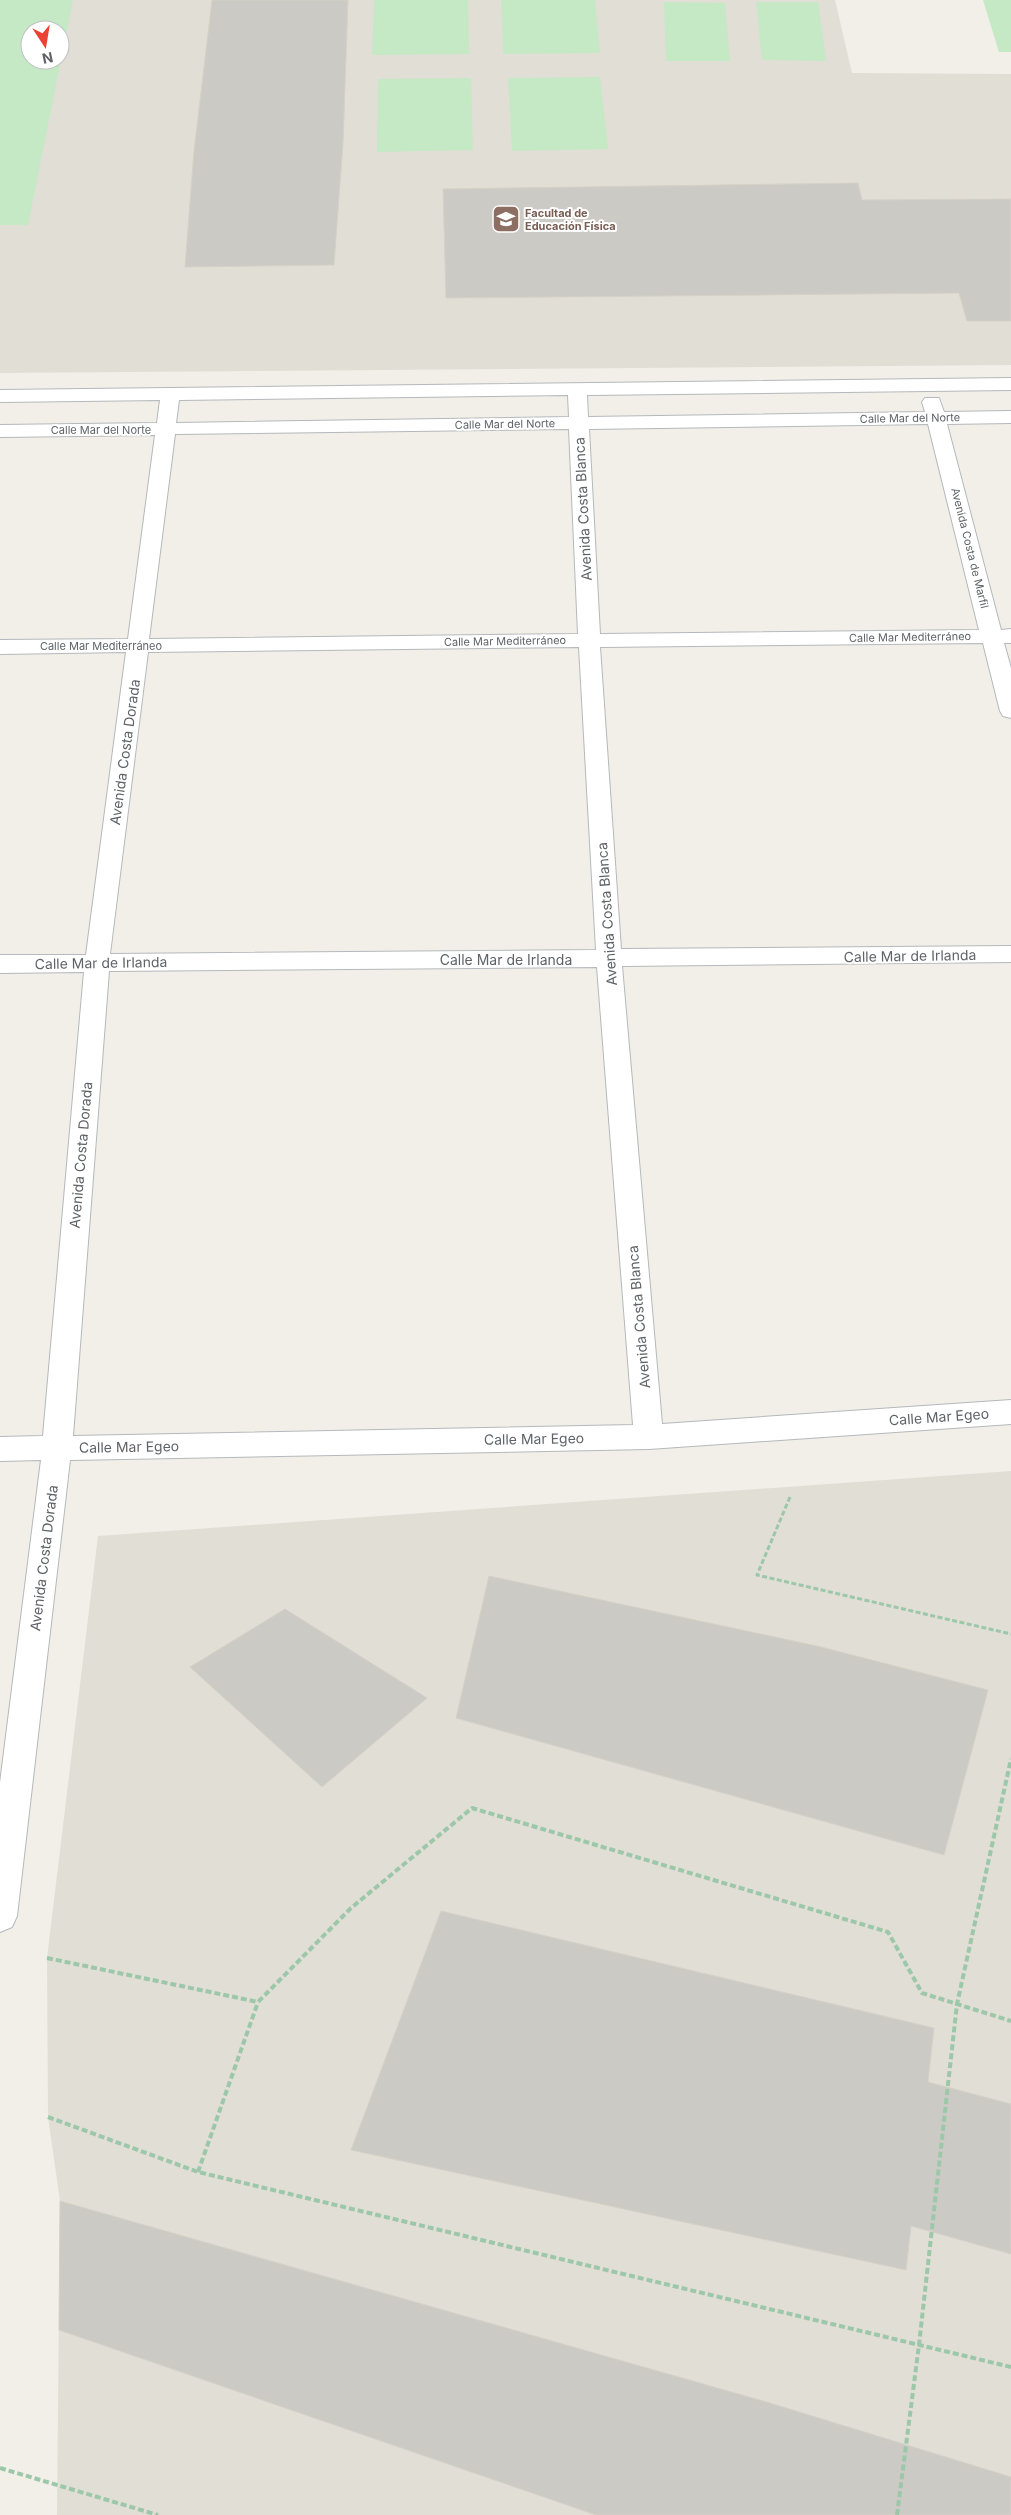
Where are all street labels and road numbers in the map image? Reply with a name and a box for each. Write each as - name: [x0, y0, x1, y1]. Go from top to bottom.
- street label: Calle Mar del Norte: [860, 410, 960, 426]
- street label: Calle Mar del Norte: [455, 416, 555, 432]
- street label: Calle Mar del Norte: [51, 423, 151, 437]
- street label: Avenida Costa Blanca: [570, 437, 595, 581]
- street label: Avenida Costa de Marfil: [948, 486, 992, 610]
- street label: Calle Mar Mediterráneo: [849, 629, 972, 645]
- street label: Calle Mar Mediterráneo: [444, 633, 567, 649]
- street label: Calle Mar Mediterráneo: [40, 639, 162, 653]
- street label: Avenida Costa Dorada: [106, 678, 143, 826]
- street label: Avenida Costa Blanca: [593, 842, 620, 986]
- street label: Calle Mar de Irlanda: [844, 946, 976, 965]
- street label: Calle Mar de Irlanda: [440, 951, 572, 968]
- street label: Calle Mar de Irlanda: [35, 953, 167, 972]
- street label: Avenida Costa Dorada: [66, 1081, 95, 1229]
- street label: Avenida Costa Blanca: [624, 1245, 653, 1389]
- street label: Calle Mar Egeo: [888, 1405, 990, 1428]
- street label: Calle Mar Egeo: [484, 1429, 584, 1448]
- street label: Calle Mar Egeo: [79, 1437, 179, 1456]
- street label: Avenida Costa Dorada: [26, 1484, 61, 1632]

